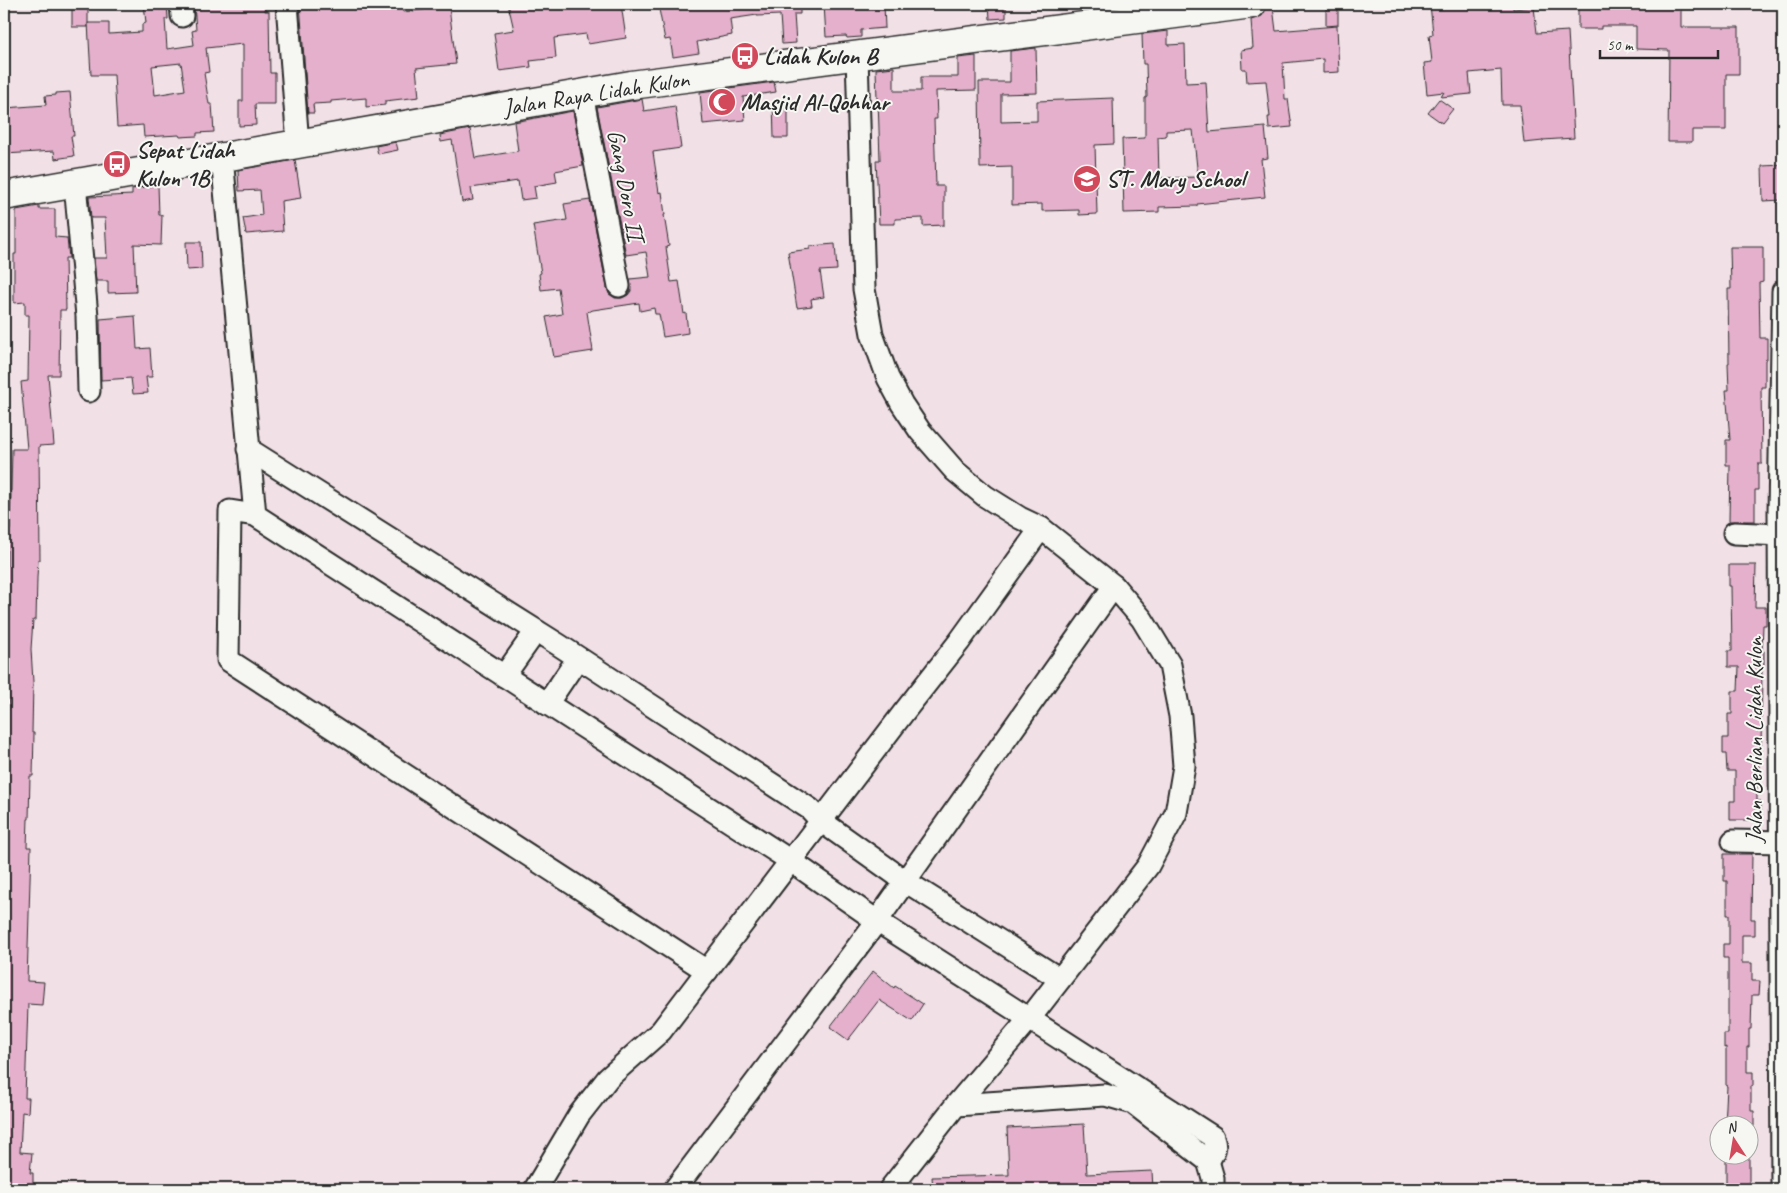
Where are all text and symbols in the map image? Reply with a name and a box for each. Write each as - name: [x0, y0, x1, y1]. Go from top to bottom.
- scale bar: [1600, 28, 1717, 60]
- text: 50 m: [1607, 36, 1634, 55]
- bus stop icon: Lidah Kulon B: [730, 41, 760, 71]
- place label: Lidah Kulon B: [764, 41, 880, 71]
- street label: Jalan Raya Lidah Kulon: [500, 63, 692, 123]
- mosque icon: Masjid Al-Qohhar: [707, 87, 737, 117]
- place label: Masjid Al-Qohhar: [741, 87, 891, 117]
- street label: Gang Doro II: [601, 127, 652, 248]
- place label: Sepat Lidah Kulon 1B: [136, 135, 236, 193]
- bus stop icon: Sepat Lidah Kulon 1B: [102, 149, 132, 179]
- school or university icon: ST. Mary School: [1072, 164, 1102, 194]
- place label: ST. Mary School: [1106, 164, 1249, 194]
- street label: Jalan Berlian Lidah Kulon: [1739, 636, 1769, 844]
- north arrow: [1710, 1116, 1760, 1166]
- text: N: [1725, 1118, 1740, 1137]

